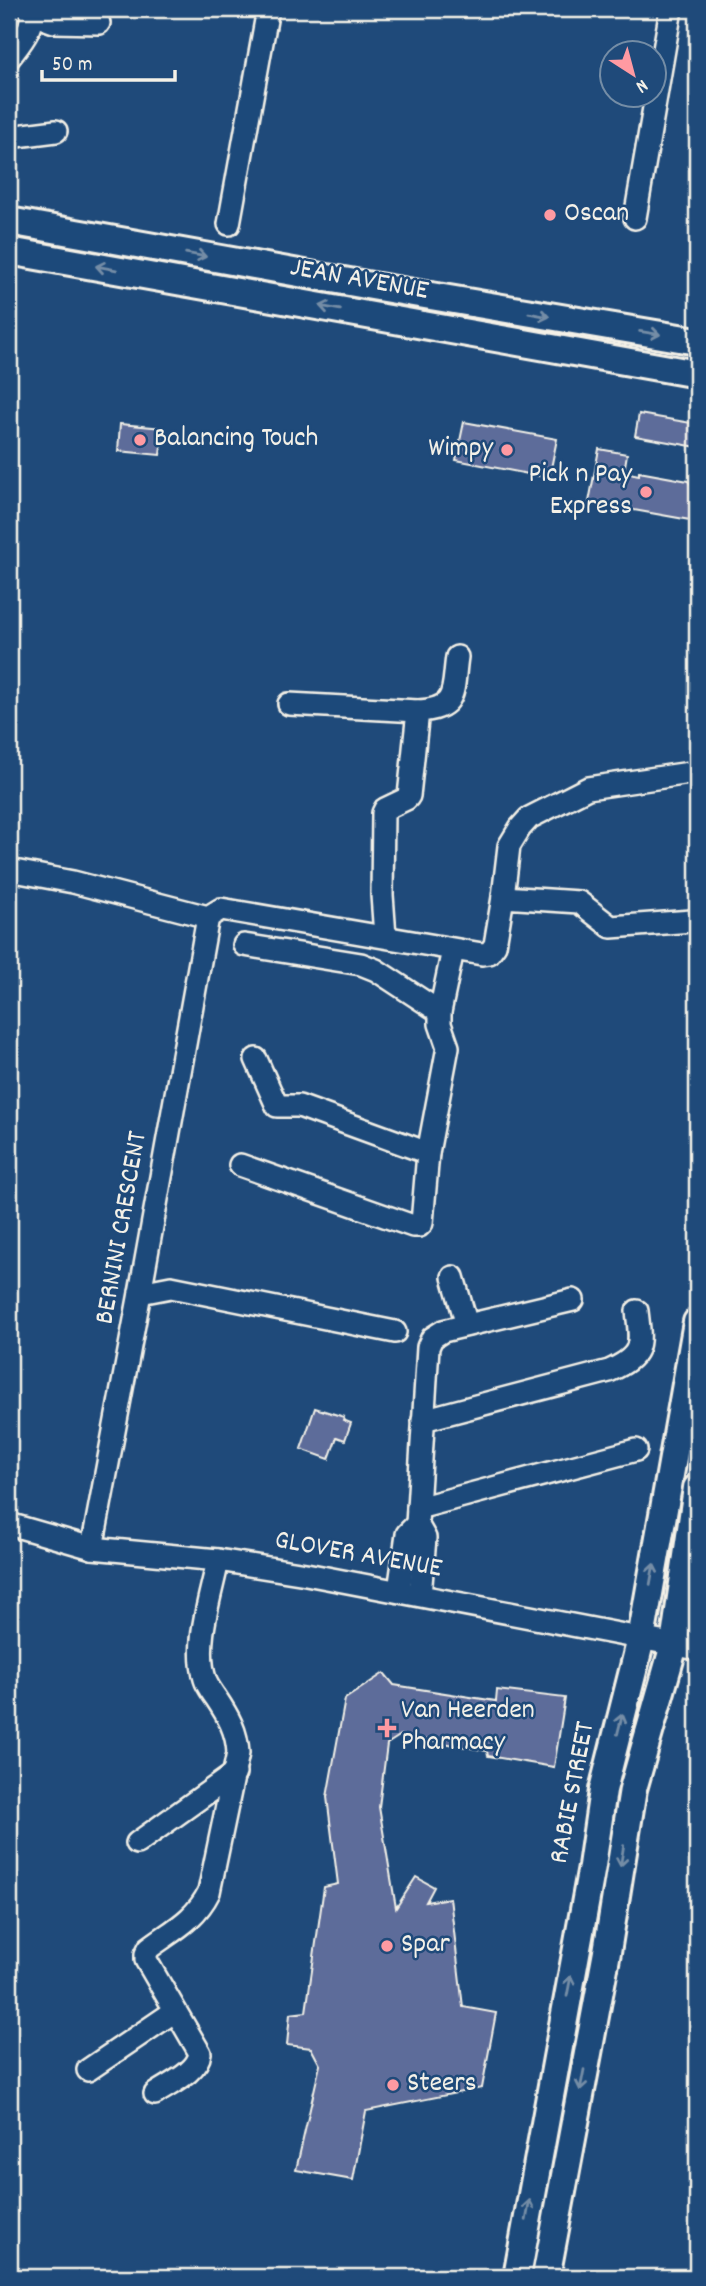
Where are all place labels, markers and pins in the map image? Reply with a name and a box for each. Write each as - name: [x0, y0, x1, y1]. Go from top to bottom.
- place label: Oscan: [564, 195, 629, 235]
- marker: Oscan: [542, 207, 558, 223]
- place label: Balancing Touch: [154, 420, 318, 460]
- place label: Wimpy: [428, 430, 494, 470]
- marker: Balancing Touch: [132, 432, 148, 448]
- marker: Wimpy: [499, 442, 515, 458]
- place label: Pick n Pay Express: [528, 456, 633, 528]
- marker: Pick n Pay Express: [638, 484, 654, 500]
- place label: Van Heerden Pharmacy: [401, 1692, 535, 1764]
- marker: Van Heerden Pharmacy: [379, 1720, 395, 1736]
- place label: Spar: [401, 1926, 450, 1966]
- marker: Spar: [379, 1938, 395, 1954]
- place label: Steers: [407, 2065, 477, 2105]
- marker: Steers: [385, 2077, 401, 2093]

